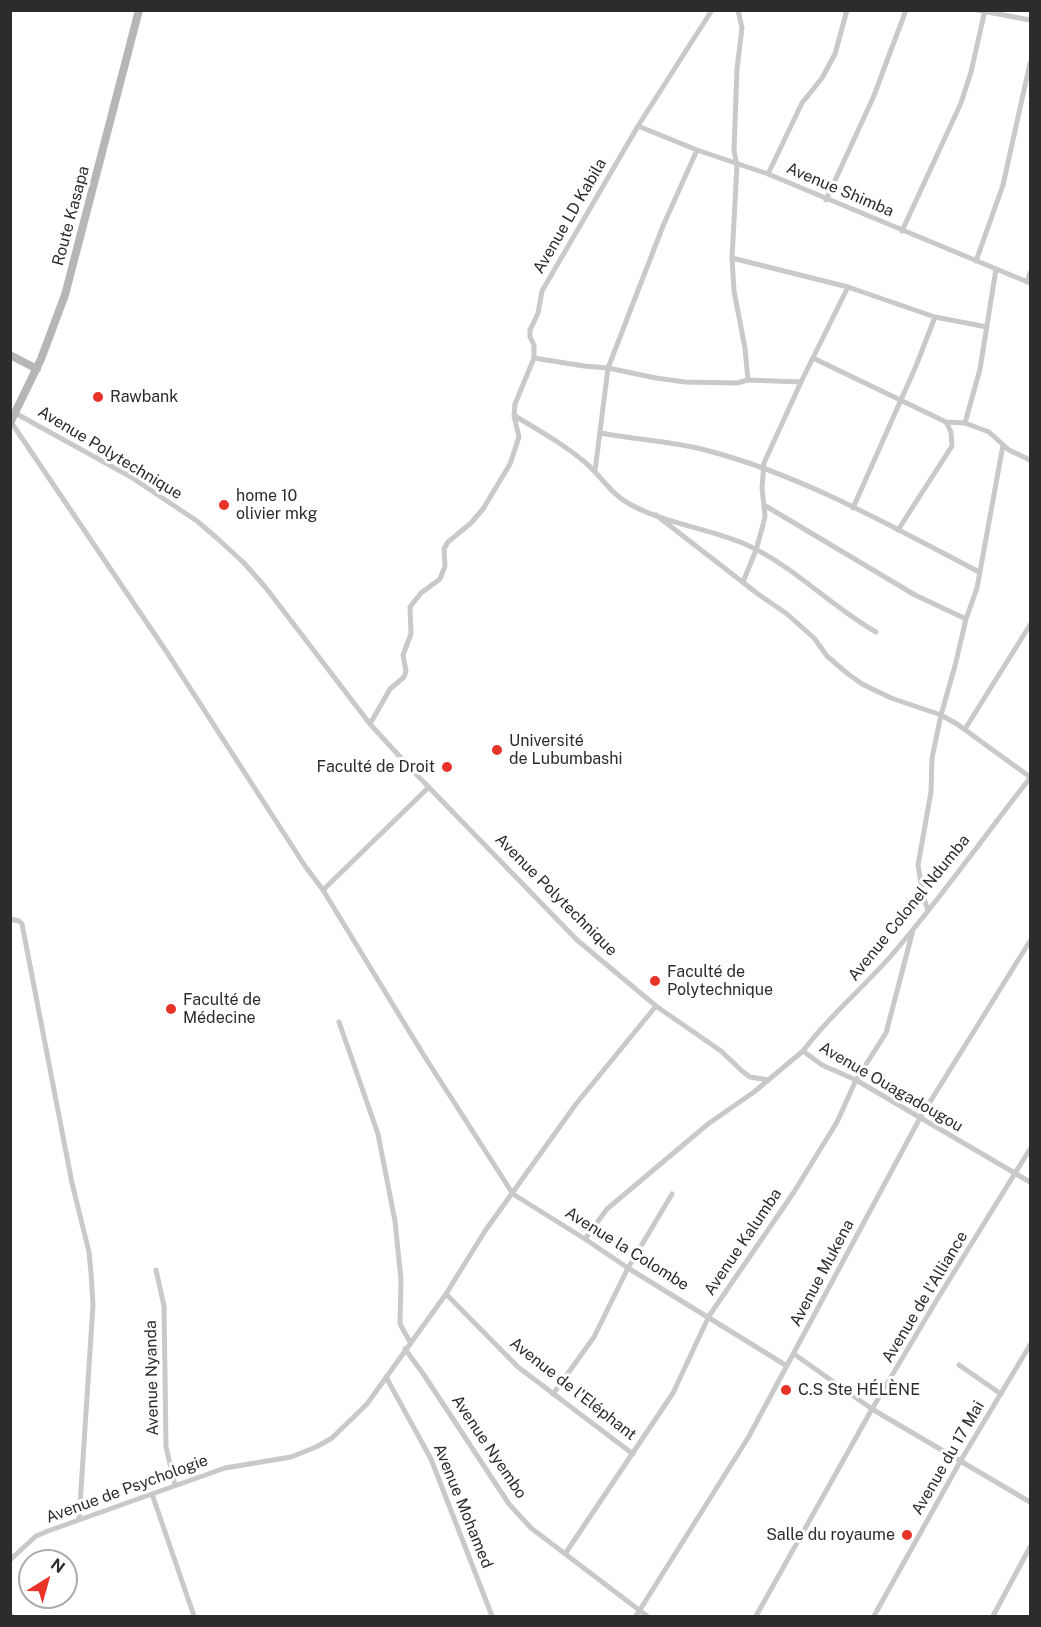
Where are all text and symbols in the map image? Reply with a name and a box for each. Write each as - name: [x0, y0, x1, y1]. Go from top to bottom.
- street label: Avenue LD Kabila: [529, 155, 611, 277]
- street label: Avenue Shimba: [783, 159, 897, 221]
- street label: Route Kasapa: [48, 164, 94, 268]
- place label: Rawbank: [110, 387, 178, 407]
- marker: Rawbank: [91, 390, 105, 404]
- street label: Avenue Polytechnique: [34, 402, 186, 504]
- place label: home 10 olivier mkg: [236, 486, 317, 524]
- marker: home 10 olivier mkg: [217, 498, 231, 512]
- place label: Université de Lubumbashi: [509, 731, 622, 769]
- marker: Université de Lubumbashi: [490, 743, 504, 757]
- place label: Faculté de Droit: [317, 757, 435, 777]
- marker: Faculté de Droit: [440, 760, 454, 774]
- street label: Avenue Polytechnique: [491, 830, 621, 960]
- street label: Avenue Colonel Ndumba: [844, 831, 974, 985]
- place label: Faculté de Polytechnique: [667, 962, 773, 1000]
- marker: Faculté de Polytechnique: [648, 974, 662, 988]
- place label: Faculté de Médecine: [183, 990, 261, 1028]
- marker: Faculté de Médecine: [164, 1002, 178, 1016]
- street label: Avenue Ouagadougou: [816, 1038, 966, 1136]
- street label: Avenue Kalumba: [700, 1185, 786, 1299]
- street label: Avenue la Colombe: [562, 1203, 692, 1295]
- street label: Avenue Mukena: [786, 1216, 858, 1330]
- street label: Avenue de l'Alliance: [878, 1228, 972, 1366]
- street label: Avenue Nyanda: [141, 1320, 163, 1436]
- street label: Avenue de l'Eléphant: [506, 1334, 640, 1444]
- place label: C.S Ste HÉLÈNE: [798, 1380, 920, 1400]
- marker: C.S Ste HÉLÈNE: [779, 1383, 793, 1397]
- street label: Avenue Nyembo: [447, 1392, 531, 1502]
- street label: Avenue du 17 Mai: [908, 1398, 988, 1518]
- street label: Avenue Mohamed: [429, 1441, 497, 1571]
- street label: Avenue de Psychologie: [43, 1451, 211, 1527]
- place label: Salle du royaume: [766, 1525, 895, 1545]
- marker: Salle du royaume: [900, 1528, 914, 1542]
- north arrow: [18, 1549, 78, 1609]
- text: N: [47, 1554, 69, 1577]

